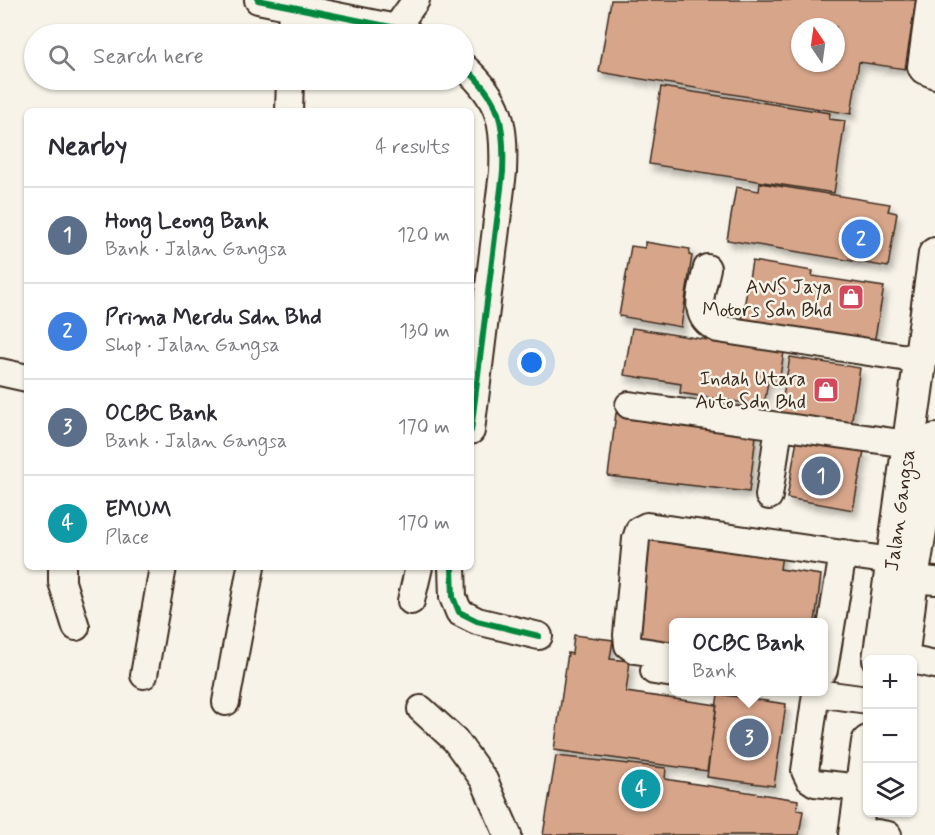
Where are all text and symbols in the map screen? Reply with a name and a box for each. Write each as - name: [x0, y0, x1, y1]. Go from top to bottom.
- north arrow: [791, 18, 845, 72]
- search box: [24, 24, 474, 90]
- icon: search: [45, 41, 78, 74]
- text: Search here: [93, 43, 204, 71]
- text: Nearby: [48, 130, 127, 164]
- text: 4 results: [375, 134, 450, 161]
- text: Hong Leong Bank: [105, 208, 269, 236]
- pin: 2: [842, 216, 880, 262]
- text: 1: [63, 222, 72, 249]
- text: 120 m: [397, 222, 450, 249]
- text: Bank · Jalan Gangsa: [105, 236, 287, 263]
- place label: AWS Jaya Motors Sdn Bhd: [702, 274, 832, 324]
- shop icon: AWS Jaya Motors Sdn Bhd: [836, 282, 866, 312]
- text: Prima Merdu Sdn Bhd: [105, 304, 322, 332]
- text: 2: [63, 318, 72, 345]
- text: 130 m: [399, 318, 450, 345]
- text: Shop · Jalan Gangsa: [105, 332, 280, 359]
- your location: [517, 348, 546, 377]
- place label: Indah Utara Auto Sdn Bhd: [695, 366, 806, 416]
- shop icon: Indah Utara Auto Sdn Bhd: [811, 375, 841, 405]
- text: OCBC Bank: [105, 400, 218, 428]
- text: 3: [63, 414, 72, 441]
- text: 170 m: [398, 414, 450, 441]
- text: Bank · Jalan Gangsa: [105, 428, 287, 455]
- street label: Jalan Gangsa: [879, 448, 923, 573]
- pin: 1: [802, 454, 840, 498]
- text: EMUM: [105, 496, 172, 524]
- text: 4: [62, 510, 73, 537]
- text: 170 m: [398, 510, 450, 537]
- text: Place: [105, 524, 149, 551]
- popup: [669, 618, 828, 696]
- text: OCBC Bank: [692, 630, 805, 658]
- map controls: [863, 655, 917, 817]
- button: +: [863, 655, 917, 709]
- text: Bank: [692, 658, 736, 685]
- button: −: [863, 709, 917, 763]
- pin: 3: [730, 716, 768, 760]
- button: layers: [863, 763, 917, 817]
- pin: 4: [622, 766, 660, 812]

